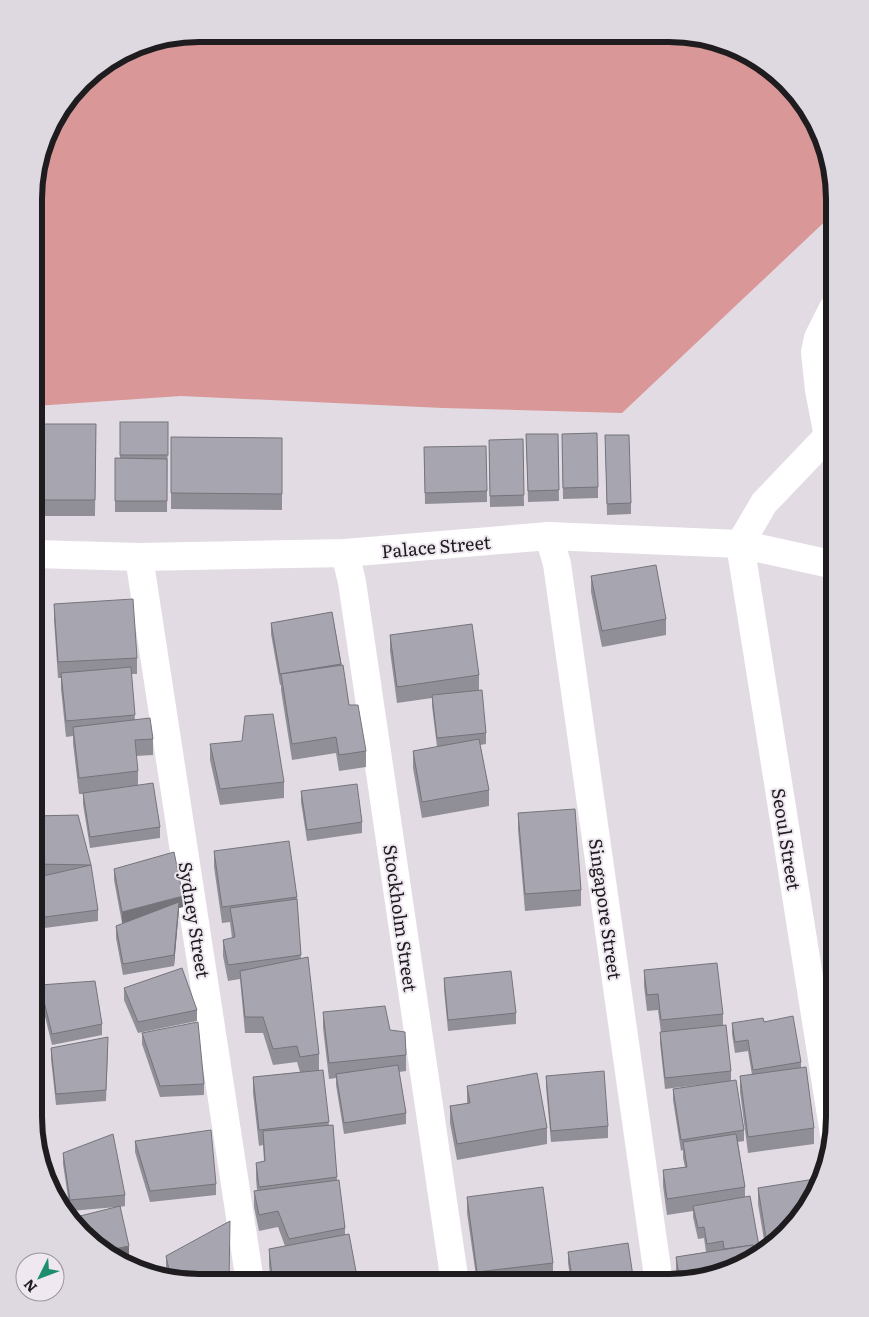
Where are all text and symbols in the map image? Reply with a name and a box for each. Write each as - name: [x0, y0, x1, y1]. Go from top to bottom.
- street label: Palace Street: [380, 528, 492, 564]
- street label: Seoul Street: [766, 786, 809, 893]
- street label: Singapore Street: [583, 837, 629, 982]
- street label: Stockholm Street: [377, 842, 425, 994]
- street label: Sydney Street: [172, 860, 218, 981]
- north arrow: [15, 1252, 65, 1302]
- text: N: [18, 1275, 41, 1297]

